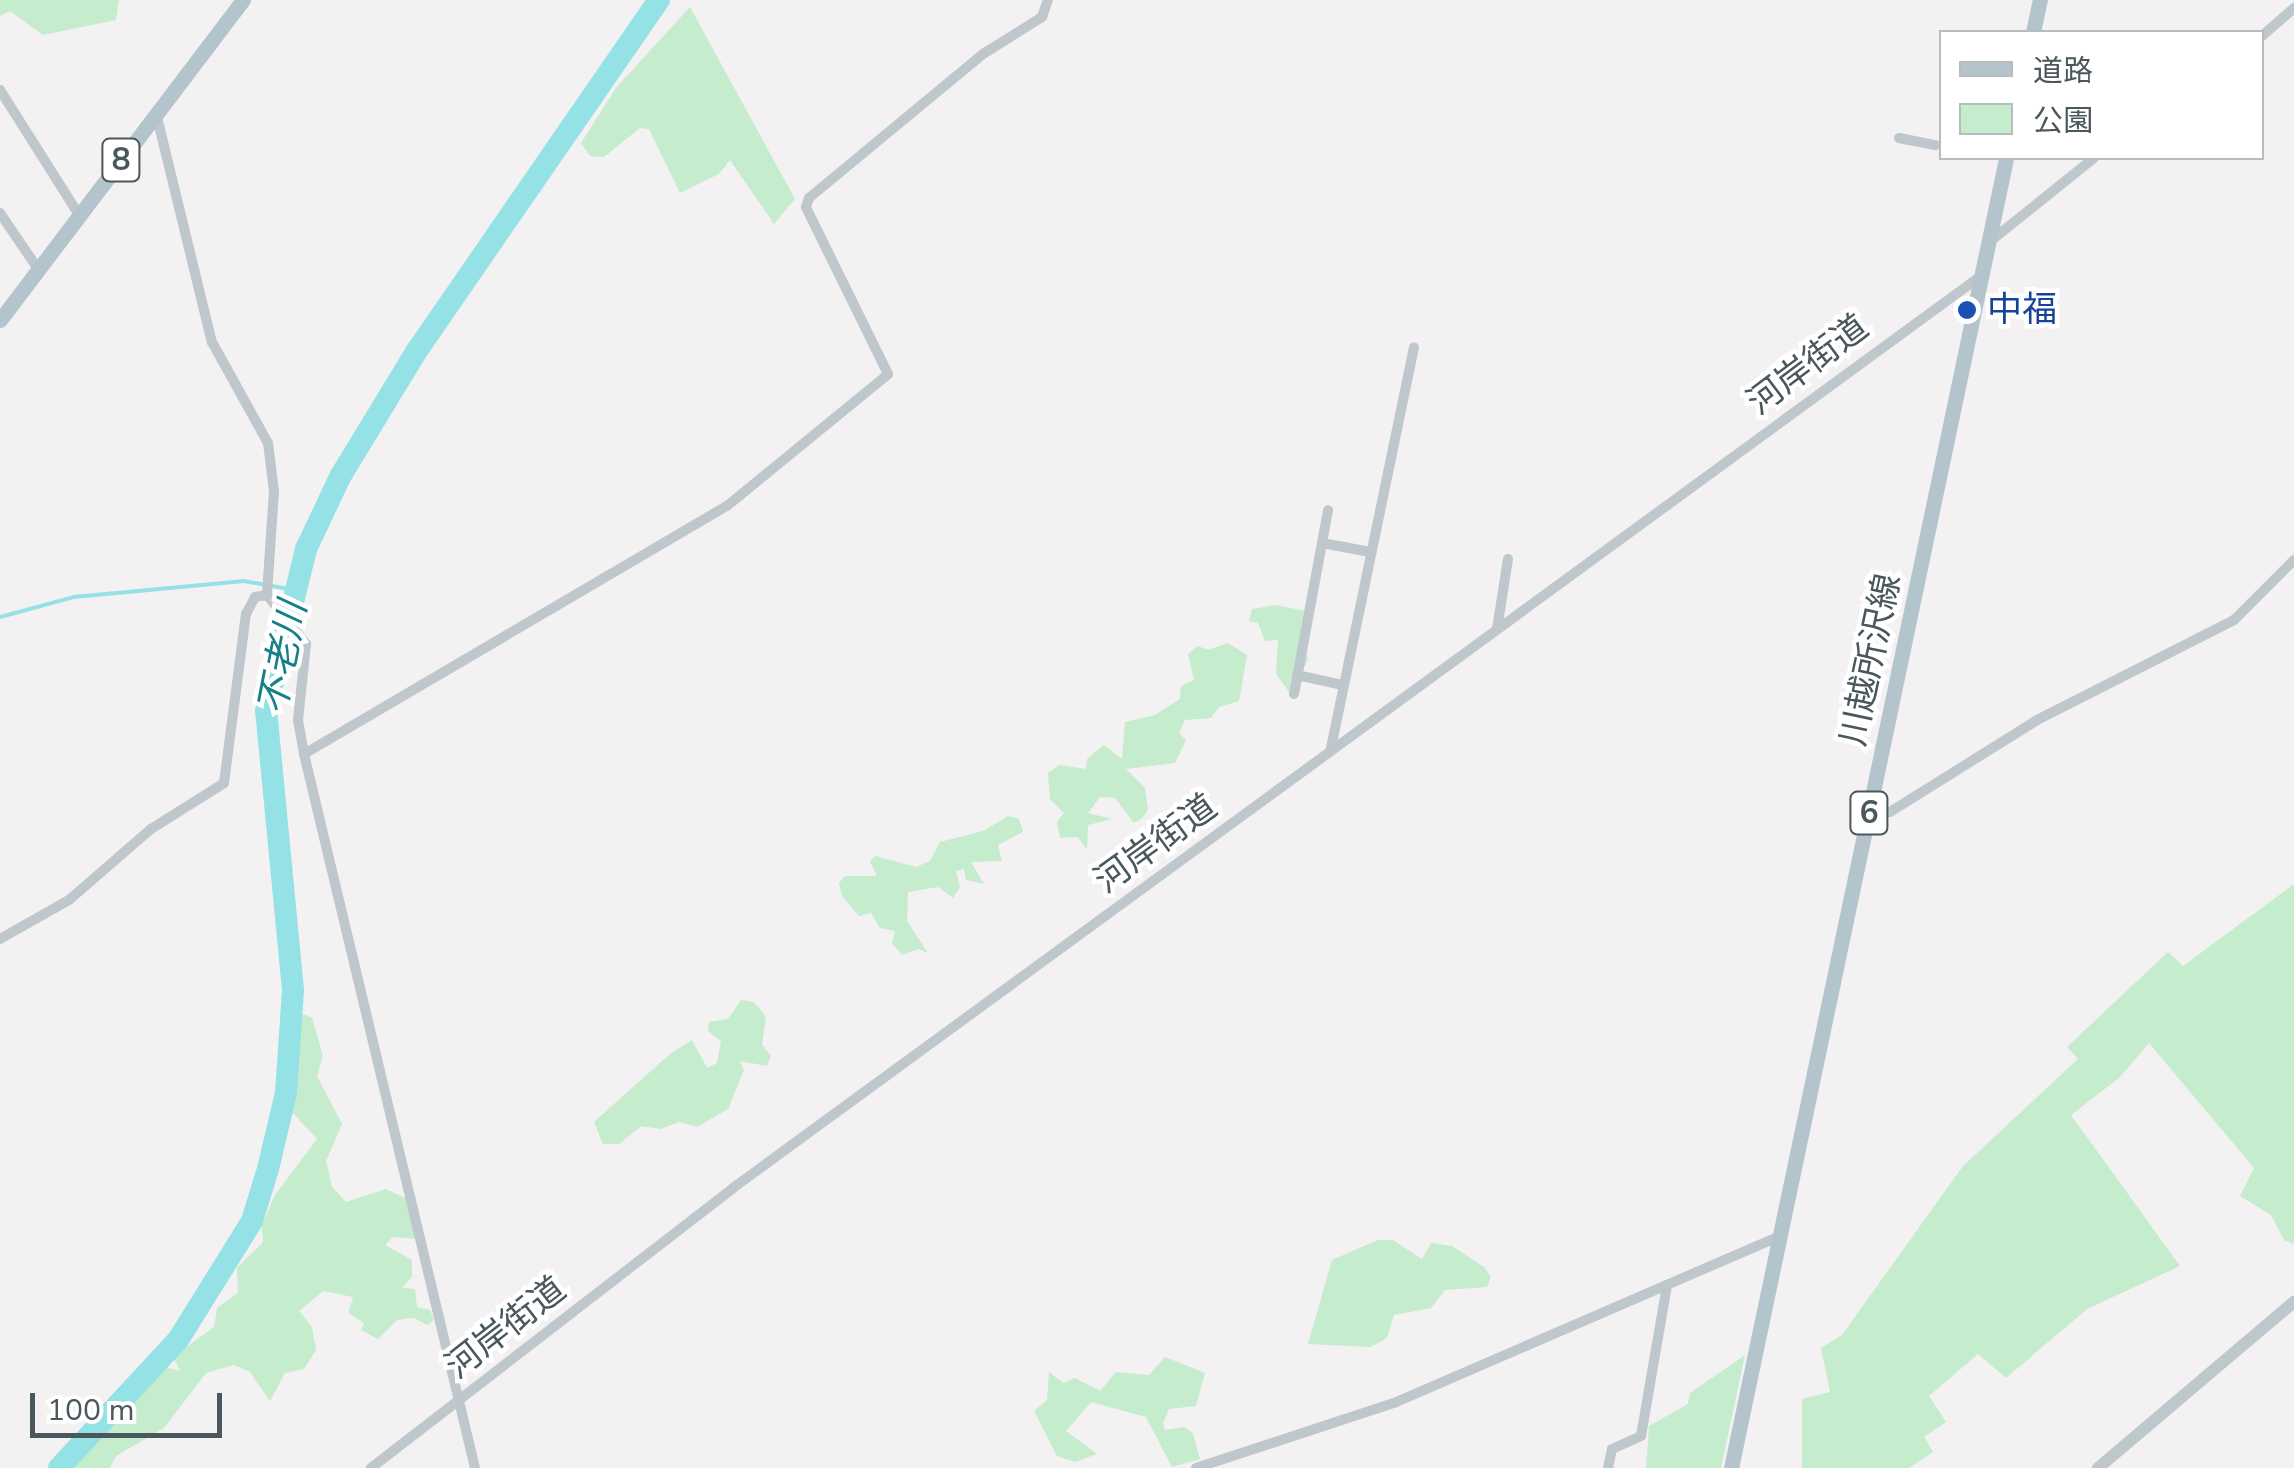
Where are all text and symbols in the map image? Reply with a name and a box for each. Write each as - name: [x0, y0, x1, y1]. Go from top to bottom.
- legend: [1939, 30, 2264, 160]
- text: 道路: [2033, 51, 2093, 92]
- text: 公園: [2033, 101, 2093, 142]
- road number: 8: [101, 133, 141, 187]
- place label: 中福: [1987, 289, 2057, 331]
- marker: 中福: [1956, 299, 1978, 321]
- street label: 河岸街道: [1739, 306, 1877, 424]
- street label: 川越所沢線: [1832, 570, 1910, 750]
- water label: 不老川: [250, 598, 316, 718]
- street label: 河岸街道: [1087, 786, 1225, 902]
- road number: 6: [1849, 786, 1889, 840]
- street label: 河岸街道: [438, 1268, 574, 1388]
- scale bar: [35, 1373, 228, 1435]
- text: 100 m: [47, 1390, 134, 1431]

